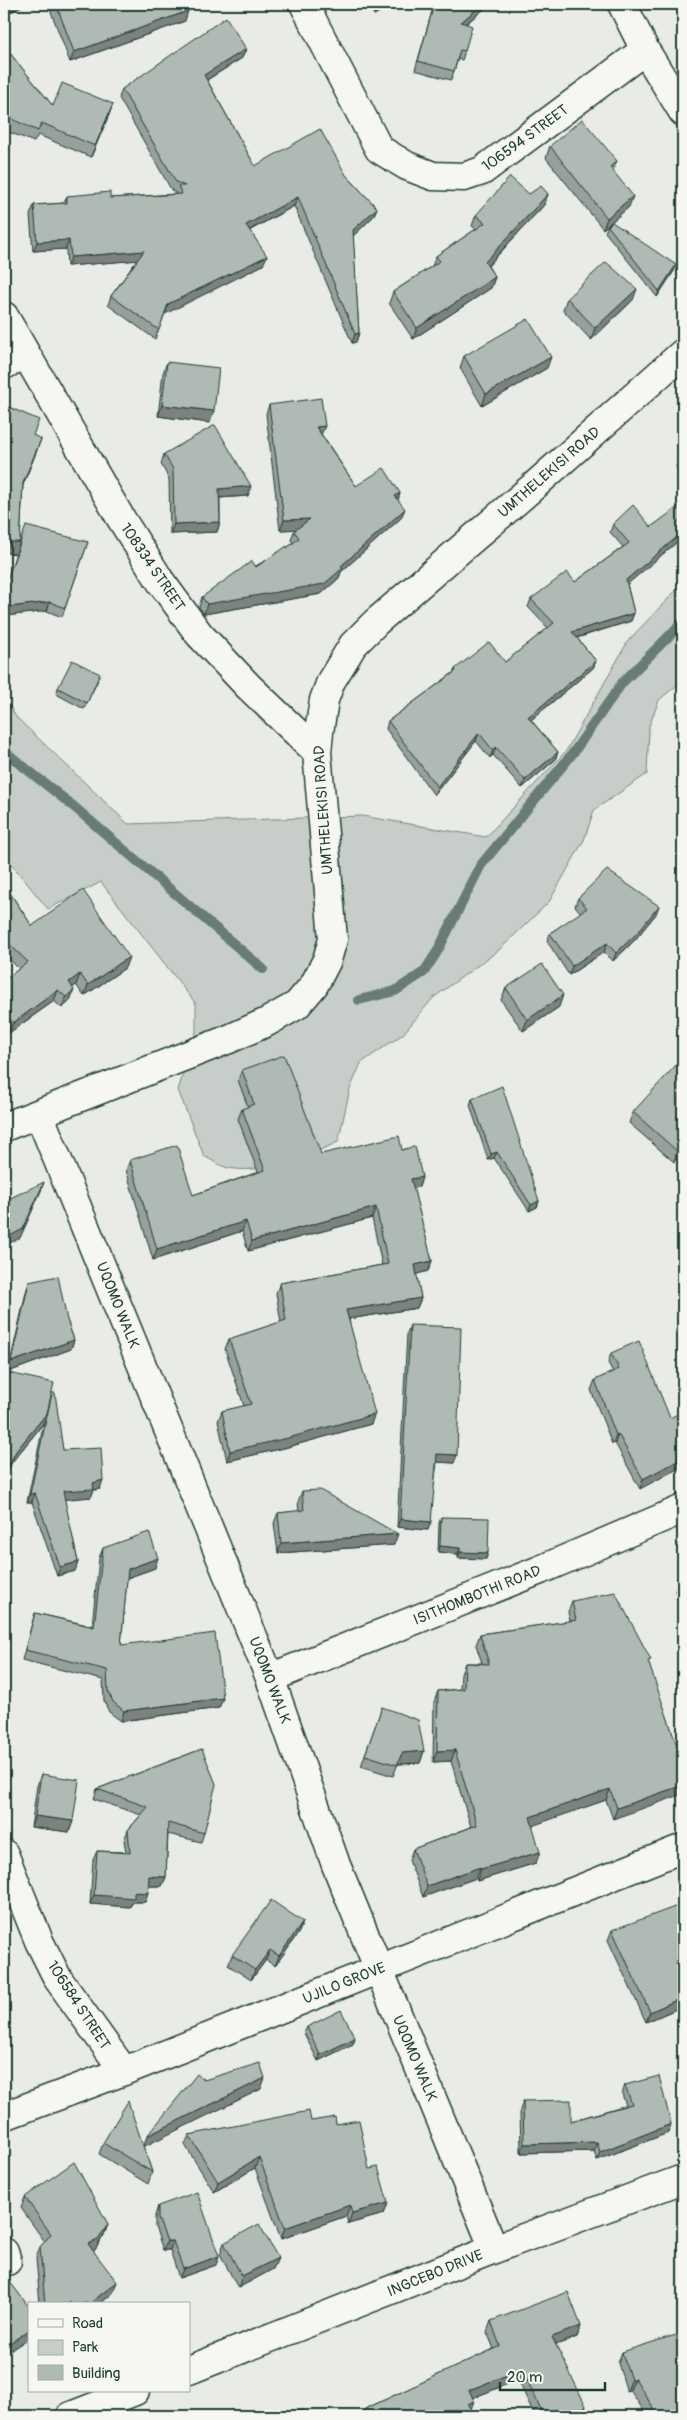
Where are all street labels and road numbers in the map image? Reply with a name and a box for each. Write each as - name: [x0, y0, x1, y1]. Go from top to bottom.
- street label: 106594 STREET: [478, 101, 572, 176]
- street label: UMTHELEKISI ROAD: [494, 423, 604, 522]
- street label: 108334 STREET: [116, 520, 189, 615]
- street label: UMTHELEKISI ROAD: [310, 745, 337, 875]
- street label: UQOMO WALK: [92, 1259, 143, 1351]
- street label: ISITHOMBOTHI ROAD: [411, 1561, 544, 1630]
- street label: UQOMO WALK: [244, 1634, 295, 1726]
- street label: 106584 STREET: [43, 1957, 114, 2053]
- street label: UJILO GROVE: [300, 1958, 389, 2009]
- street label: UQOMO WALK: [388, 2012, 441, 2104]
- street label: INGCEBO DRIVE: [384, 2246, 486, 2301]

